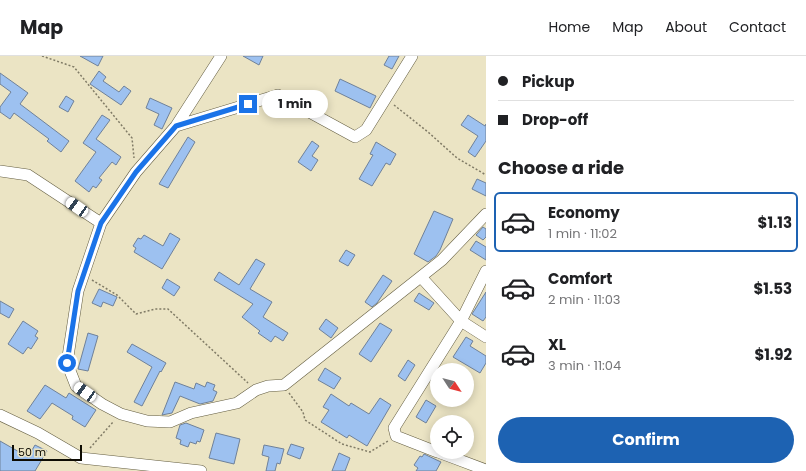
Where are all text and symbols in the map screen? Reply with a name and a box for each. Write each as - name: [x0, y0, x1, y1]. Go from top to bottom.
- text: Map: [20, 14, 63, 41]
- text: Home: [548, 17, 590, 37]
- text: Map: [612, 17, 643, 37]
- text: About: [665, 17, 707, 37]
- text: Contact: [729, 17, 786, 37]
- text: Pickup: [522, 71, 574, 92]
- callout: 1 min: [262, 90, 328, 118]
- text: 1 min: [278, 94, 312, 113]
- route end: [239, 95, 257, 113]
- text: Drop-off: [522, 109, 588, 130]
- text: Choose a ride: [498, 155, 624, 180]
- car: [64, 195, 90, 219]
- text: Economy: [548, 202, 620, 223]
- icon: car: [500, 204, 536, 240]
- text: $1.13: [758, 212, 792, 233]
- text: 1 min · 11:02: [548, 224, 617, 243]
- text: Comfort: [548, 268, 612, 289]
- icon: car: [500, 270, 536, 306]
- text: $1.53: [753, 278, 792, 299]
- text: 2 min · 11:03: [548, 290, 620, 309]
- text: XL: [548, 334, 566, 355]
- icon: car: [500, 336, 536, 372]
- text: $1.92: [754, 344, 792, 365]
- route start: [58, 354, 76, 372]
- text: 3 min · 11:04: [548, 356, 621, 375]
- north arrow: [430, 363, 474, 407]
- map controls: [430, 363, 474, 459]
- car: [72, 380, 98, 404]
- button: locate: [430, 415, 474, 459]
- button: Confirm: [498, 417, 794, 463]
- scale bar: [12, 443, 82, 462]
- text: 50 m: [18, 444, 46, 460]

